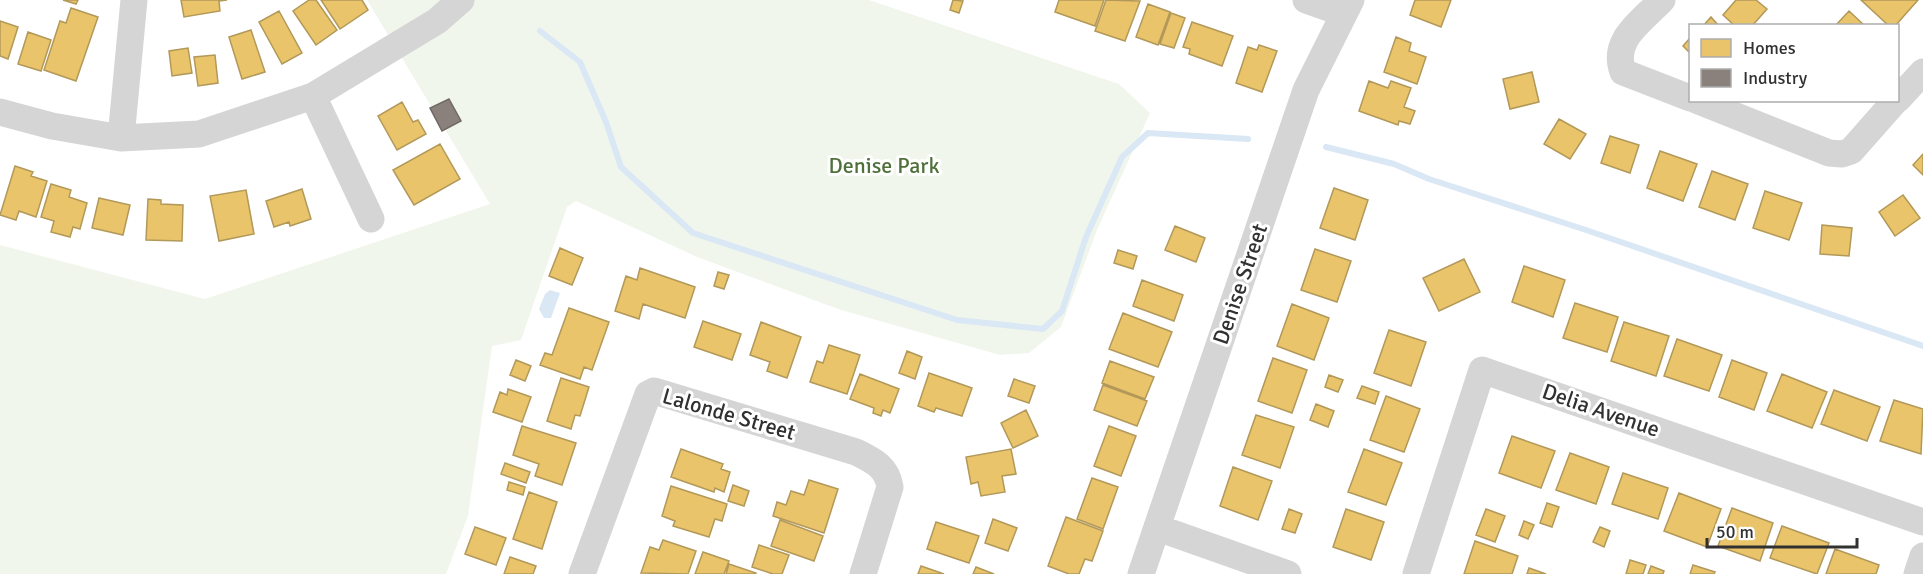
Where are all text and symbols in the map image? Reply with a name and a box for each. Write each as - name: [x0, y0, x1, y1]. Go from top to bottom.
- legend: [1689, 24, 1899, 102]
- text: Homes: [1743, 37, 1796, 59]
- text: Industry: [1743, 67, 1808, 89]
- park label: Denise Park: [829, 152, 940, 179]
- street label: Denise Street: [1207, 220, 1273, 348]
- street label: Delia Avenue: [1539, 377, 1663, 443]
- street label: Lalonde Street: [659, 382, 799, 446]
- scale bar: [1707, 511, 1857, 549]
- text: 50 m: [1716, 521, 1754, 543]

